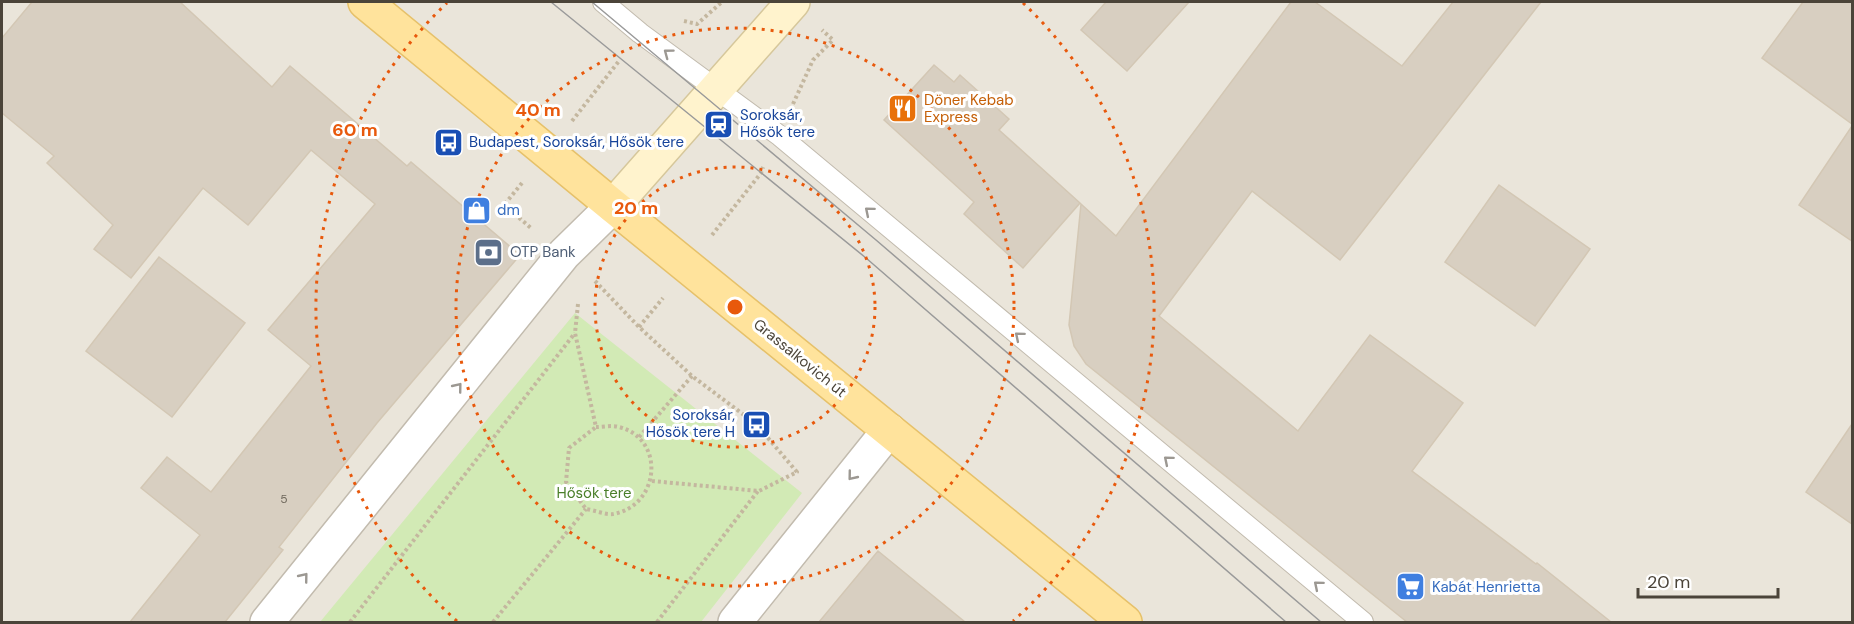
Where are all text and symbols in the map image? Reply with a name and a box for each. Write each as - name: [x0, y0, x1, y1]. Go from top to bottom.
- one-way arrow: [664, 50, 675, 61]
- place label: Döner Kebab Express: [924, 90, 1014, 127]
- restaurant icon: Döner Kebab Express: [887, 93, 919, 125]
- text: 40 m: [515, 98, 561, 122]
- place label: Soroksár, Hősök tere: [740, 105, 815, 142]
- station icon: Soroksár, Hősök tere: [703, 108, 735, 140]
- text: 60 m: [332, 118, 378, 142]
- bus stop icon: Budapest, Soroksár, Hősök tere: [432, 126, 464, 158]
- place label: Budapest, Soroksár, Hősök tere: [469, 132, 684, 152]
- shop icon: dm: [460, 194, 492, 226]
- text: 20 m: [614, 196, 658, 220]
- place label: dm: [497, 200, 520, 220]
- one-way arrow: [865, 207, 876, 218]
- bank icon: OTP Bank: [473, 236, 505, 268]
- place label: OTP Bank: [510, 242, 576, 262]
- centre of rings: [725, 297, 745, 317]
- street label: Grassalkovich út: [749, 314, 851, 402]
- one-way arrow: [1014, 332, 1025, 343]
- one-way arrow: [450, 382, 461, 393]
- place label: Soroksár, Hősök tere H: [646, 405, 735, 442]
- bus stop icon: Soroksár, Hősök tere H: [740, 408, 772, 440]
- one-way arrow: [1164, 457, 1175, 468]
- one-way arrow: [849, 469, 860, 480]
- park label: Hősök tere: [556, 483, 632, 503]
- house number: 5: [280, 491, 288, 507]
- scale bar: [1638, 561, 1778, 599]
- text: 20 m: [1647, 570, 1690, 594]
- supermarket icon: Kabát Henrietta: [1395, 571, 1427, 603]
- one-way arrow: [297, 573, 308, 584]
- place label: Kabát Henrietta: [1432, 577, 1540, 597]
- one-way arrow: [1314, 581, 1325, 592]

